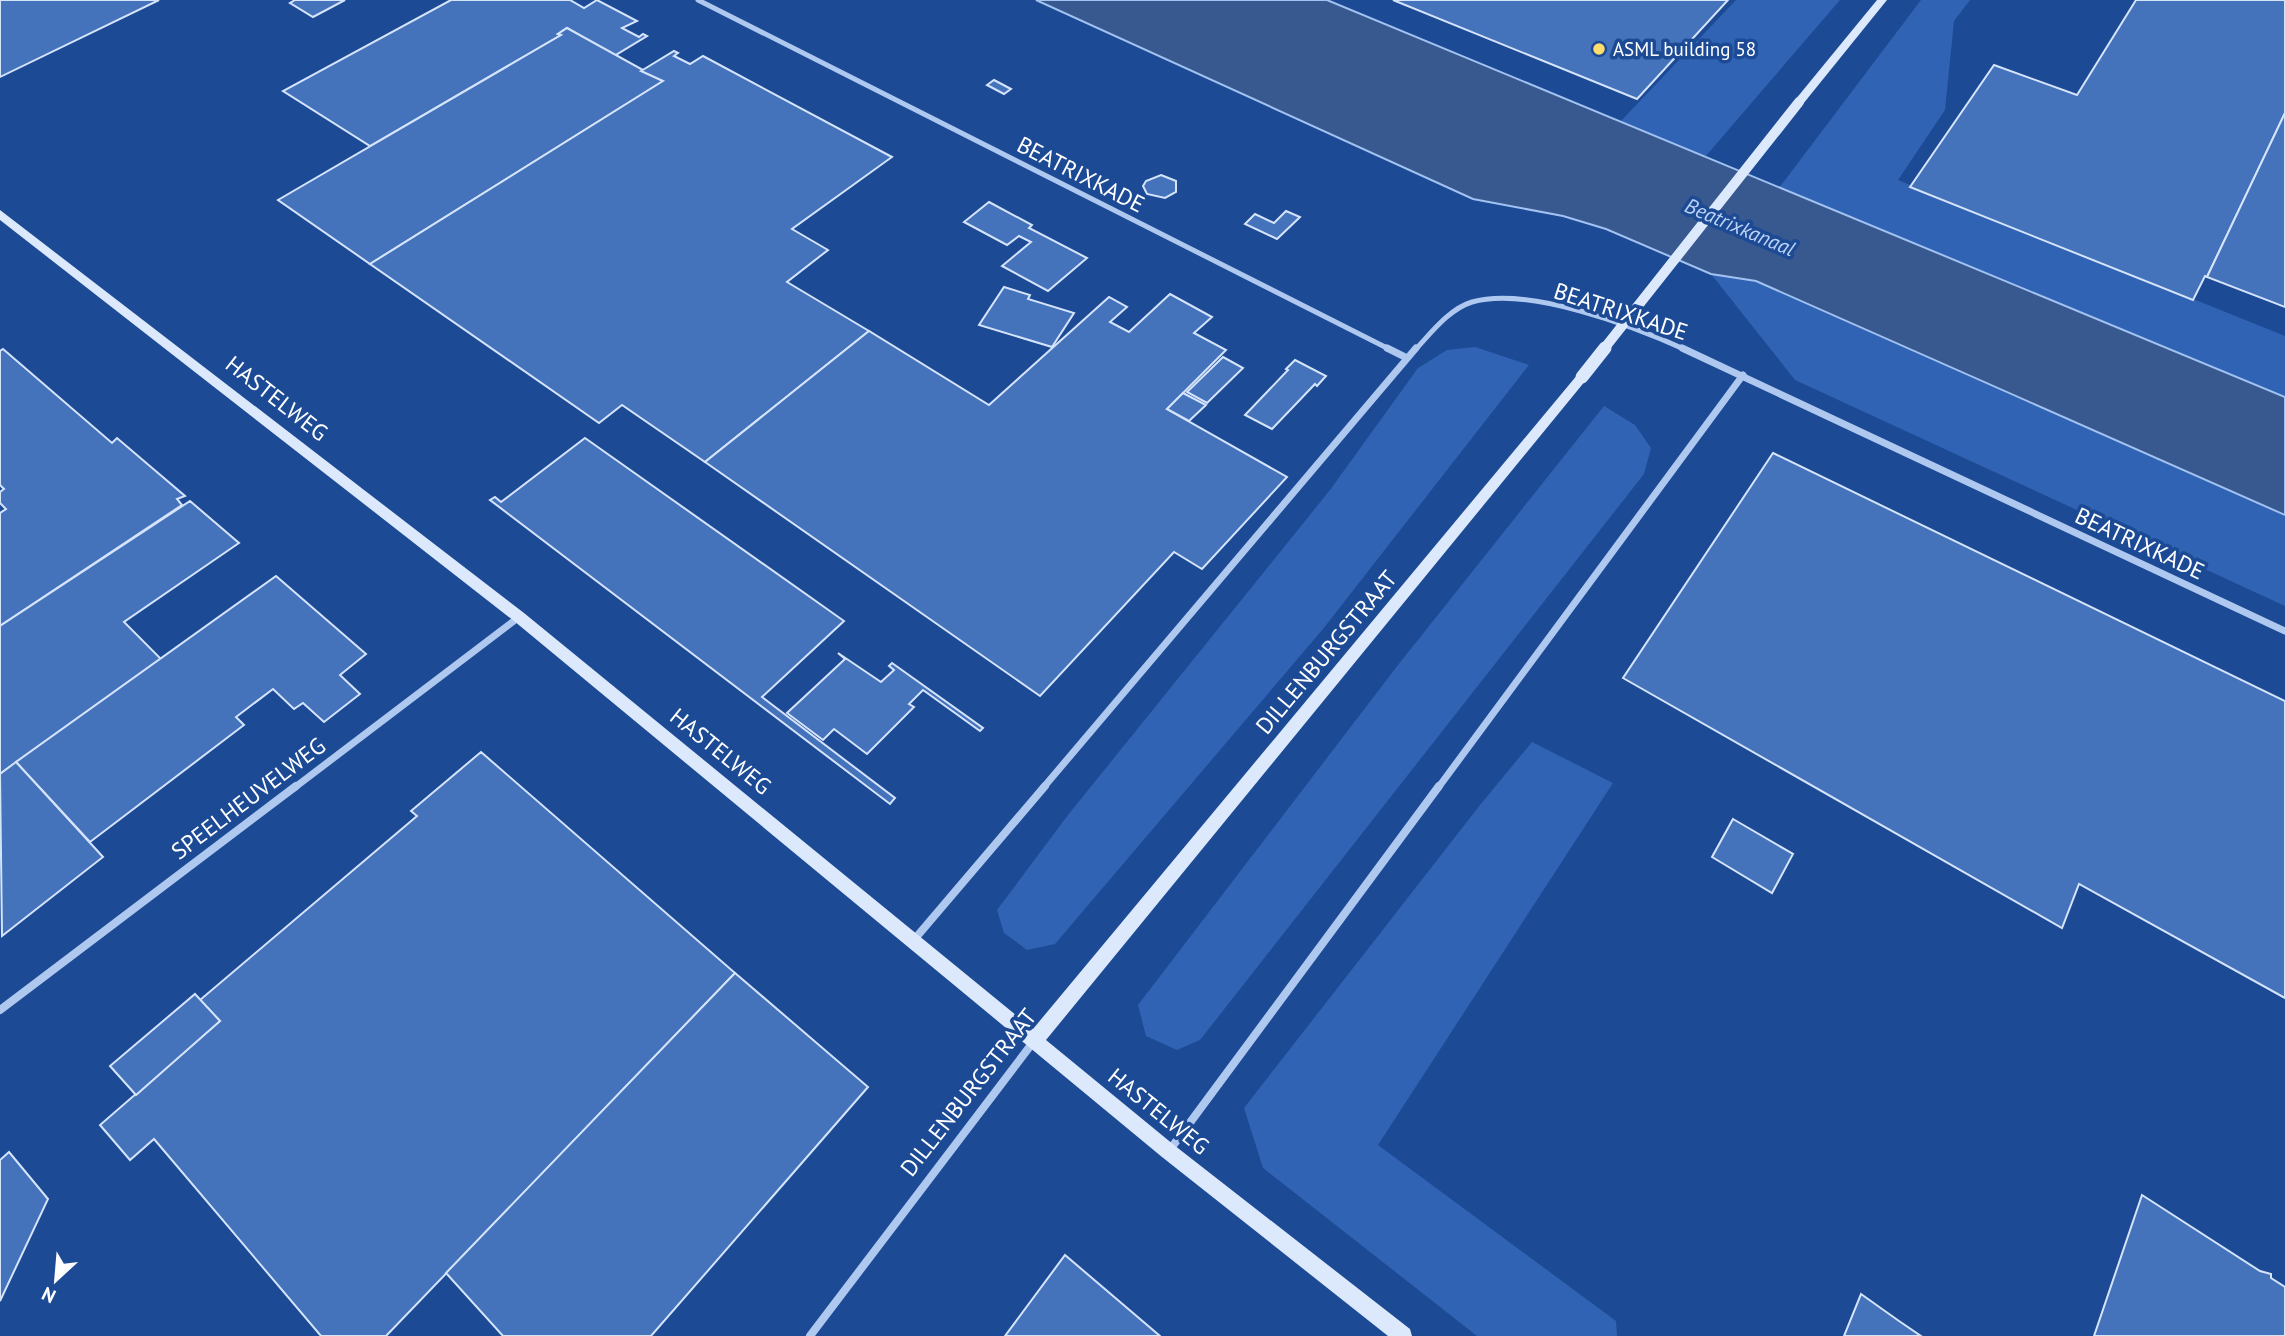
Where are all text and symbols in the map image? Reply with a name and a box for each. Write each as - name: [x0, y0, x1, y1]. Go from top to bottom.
- place label: ASML building 58: [1613, 37, 1756, 61]
- marker: ASML building 58: [1591, 41, 1607, 57]
- street label: BEATRIXKADE: [1012, 129, 1150, 219]
- water label: Beatrixkanaal: [1681, 192, 1799, 262]
- street label: BEATRIXKADE: [1550, 276, 1692, 346]
- street label: HASTELWEG: [220, 349, 334, 447]
- street label: BEATRIXKADE: [2071, 500, 2209, 586]
- street label: DILLENBURGSTRAAT: [1249, 564, 1403, 740]
- street label: HASTELWEG: [665, 701, 777, 801]
- street label: SPEELHEUVELWEG: [165, 731, 331, 865]
- street label: DILLENBURGSTRAAT: [894, 1002, 1043, 1182]
- street label: HASTELWEG: [1103, 1061, 1215, 1161]
- north arrow: [21, 1245, 91, 1315]
- text: N: [38, 1282, 59, 1309]

